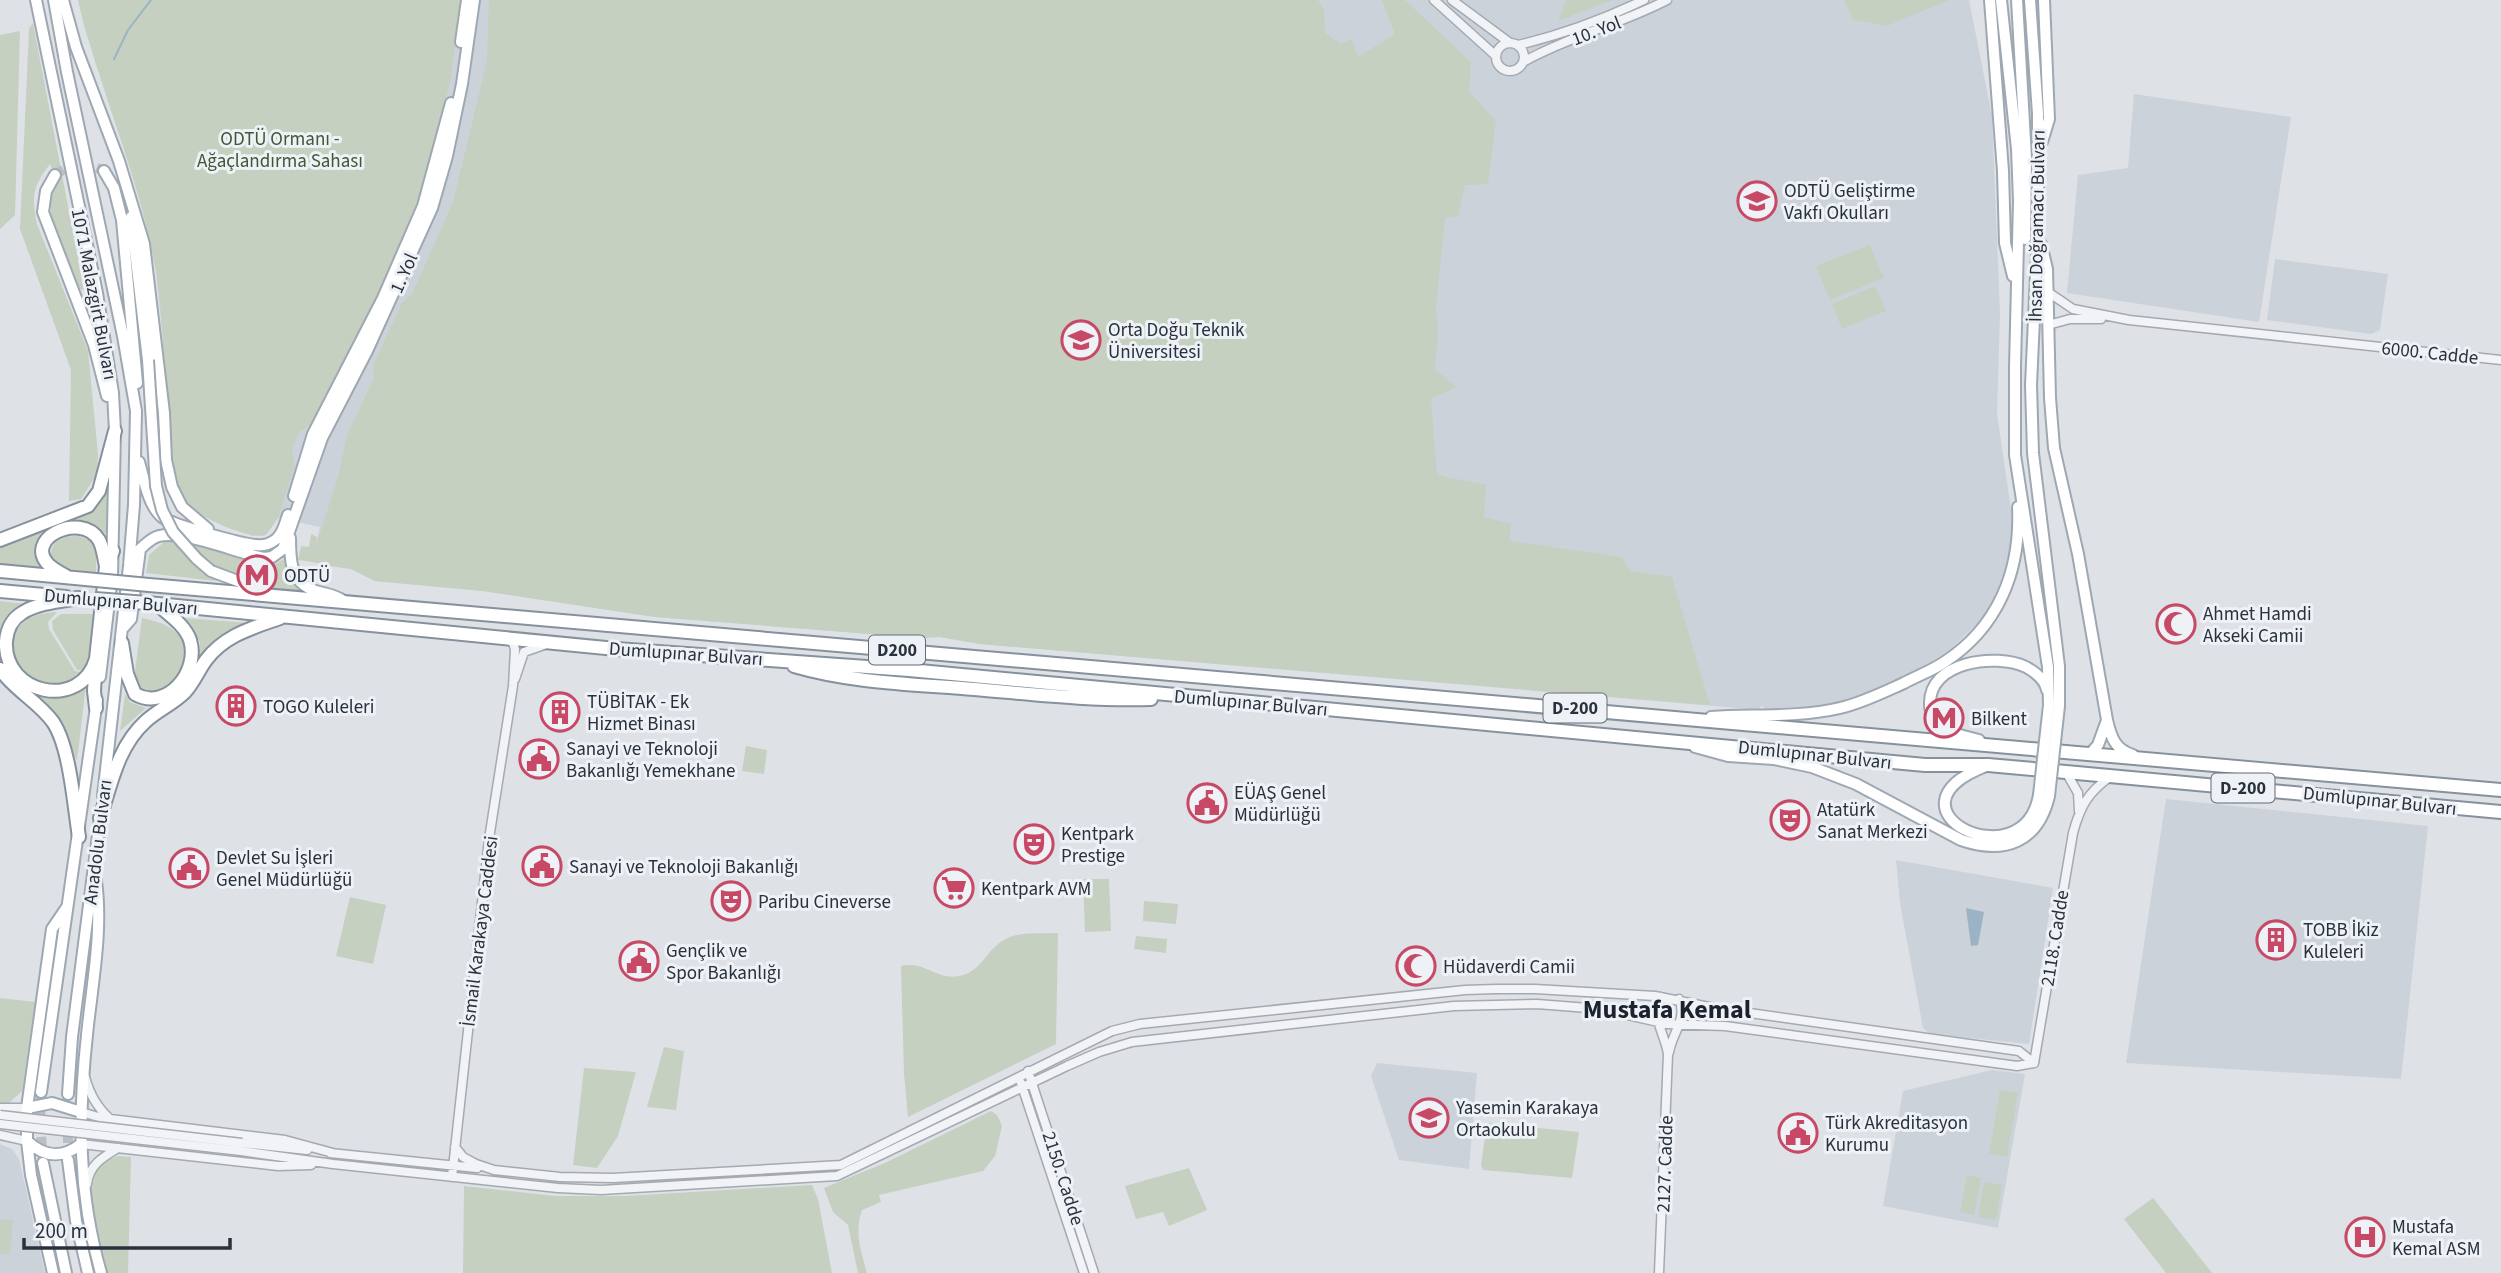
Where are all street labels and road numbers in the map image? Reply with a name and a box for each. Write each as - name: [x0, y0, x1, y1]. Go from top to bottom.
- street label: 10. Yol: [1568, 10, 1625, 53]
- street label: İhsan Doğramacı Bulvarı: [2022, 130, 2053, 323]
- street label: 1071 Malazgirt Bulvarı: [64, 206, 123, 382]
- street label: 1. Yol: [384, 249, 425, 298]
- street label: 6000. Cadde: [2380, 335, 2480, 372]
- street label: Dumlupınar Bulvarı: [43, 582, 199, 623]
- street label: Dumlupınar Bulvarı: [608, 636, 764, 673]
- road number: D200: [869, 636, 925, 664]
- street label: Dumlupınar Bulvarı: [1173, 683, 1329, 724]
- road number: D-200: [1544, 694, 1606, 722]
- street label: Dumlupınar Bulvarı: [1737, 734, 1893, 777]
- road number: D-200: [2212, 774, 2274, 802]
- street label: Anadolu Bulvarı: [77, 778, 120, 906]
- street label: Dumlupınar Bulvarı: [2302, 780, 2458, 823]
- street label: İsmail Karakaya Caddesi: [455, 834, 506, 1028]
- street label: 2118. Cadde: [2035, 888, 2076, 988]
- street label: 2127. Cadde: [1650, 1115, 1681, 1213]
- street label: 2150. Cadde: [1035, 1128, 1090, 1229]

